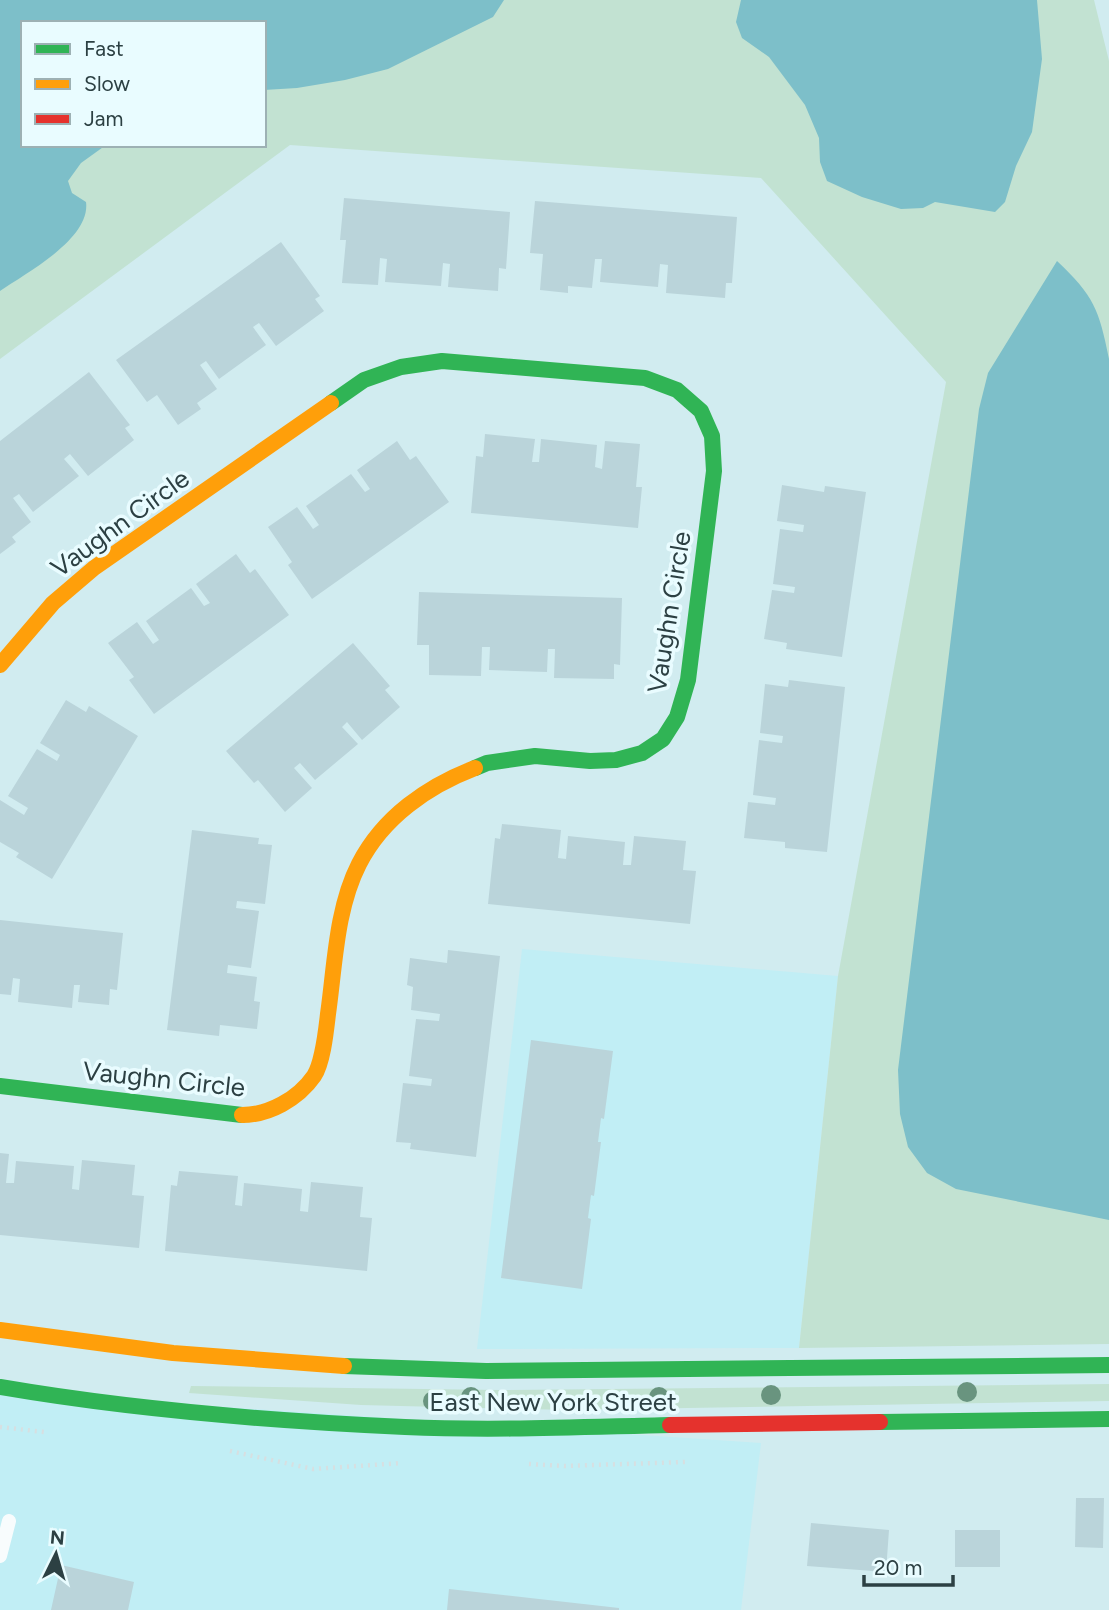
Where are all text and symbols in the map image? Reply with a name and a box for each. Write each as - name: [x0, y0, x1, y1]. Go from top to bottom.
- legend: [21, 21, 266, 147]
- text: Fast: [84, 36, 124, 61]
- text: Slow: [84, 71, 130, 96]
- text: Jam: [84, 106, 123, 131]
- street label: Vaughn Circle: [45, 462, 195, 584]
- street label: Vaughn Circle: [640, 529, 698, 695]
- street label: Vaughn Circle: [81, 1055, 247, 1103]
- street label: East New York Street: [429, 1386, 677, 1418]
- north arrow: [21, 1519, 91, 1589]
- text: N: [49, 1525, 66, 1550]
- scale bar: [864, 1544, 953, 1588]
- text: 20 m: [874, 1555, 922, 1580]

